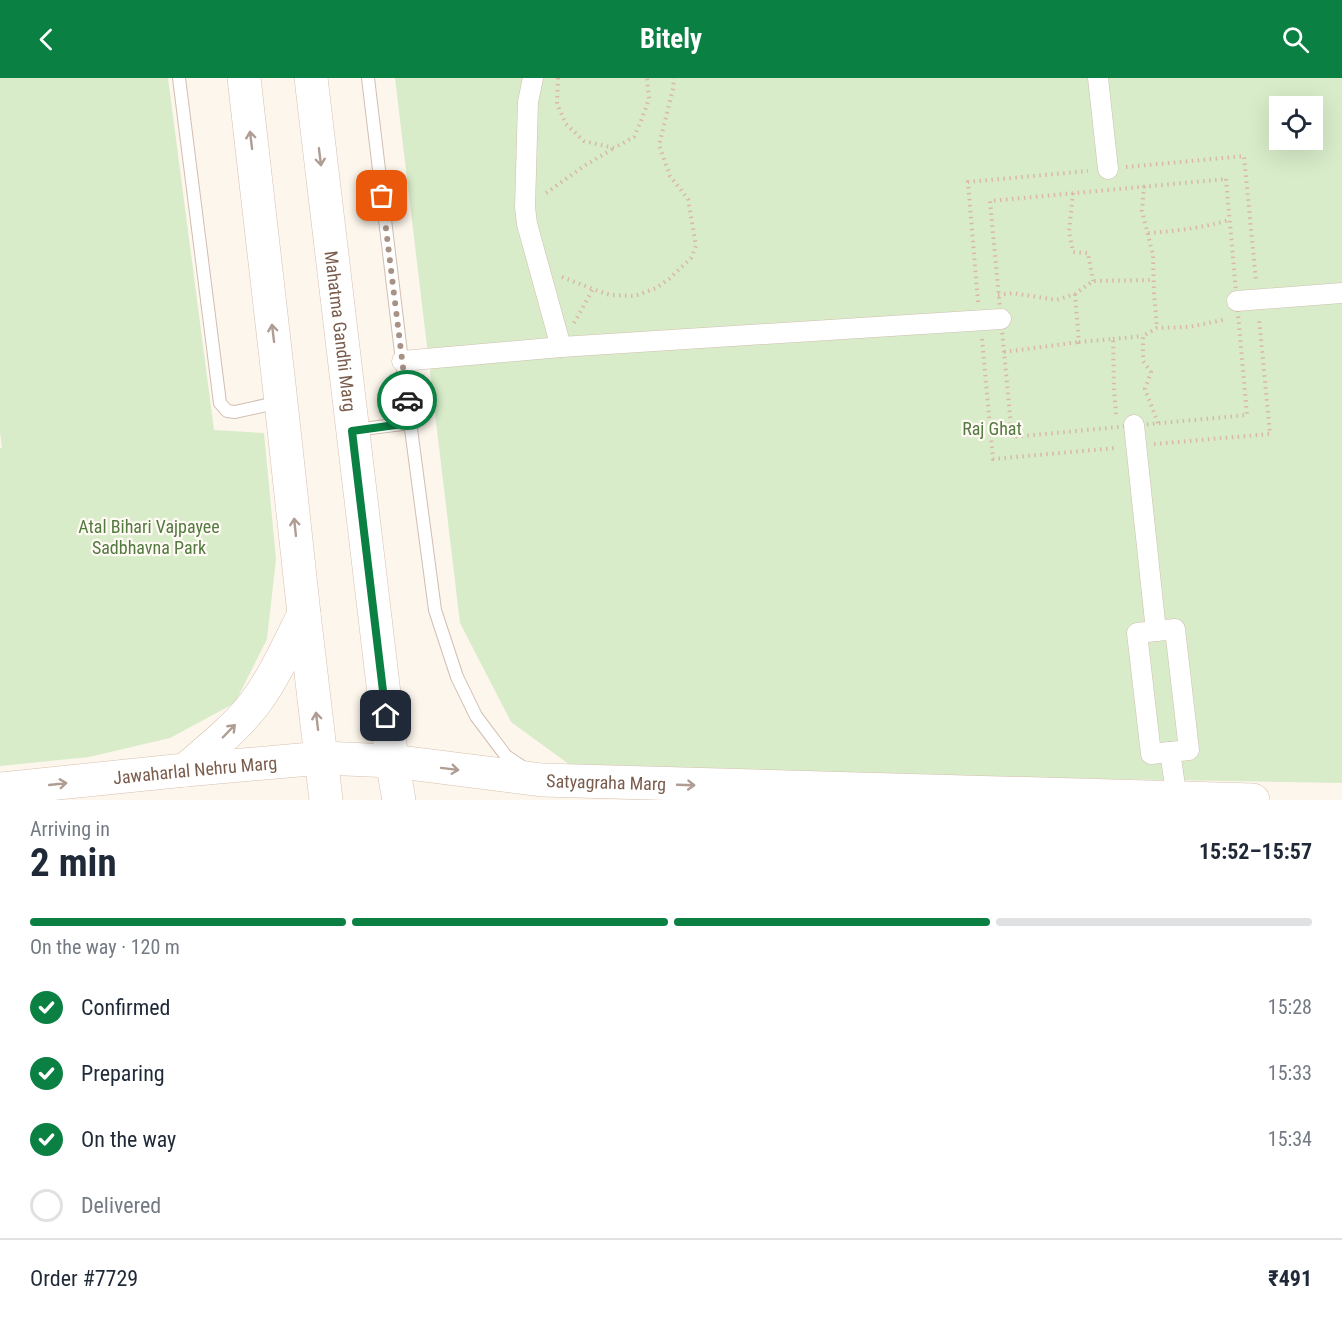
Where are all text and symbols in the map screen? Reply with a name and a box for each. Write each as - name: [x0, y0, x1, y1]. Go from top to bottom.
- icon: back: [30, 23, 63, 56]
- text: Bitely: [640, 23, 702, 55]
- icon: search: [1279, 23, 1312, 56]
- map controls: [1269, 96, 1323, 150]
- button: locate: [1269, 96, 1323, 150]
- one-way arrow: [245, 130, 256, 150]
- one-way arrow: [315, 147, 326, 166]
- pin: [356, 170, 407, 221]
- icon: bag: [365, 179, 398, 212]
- street label: Mahatma Gandhi Marg: [321, 250, 361, 413]
- one-way arrow: [268, 324, 279, 344]
- courier: [377, 370, 437, 430]
- icon: car: [391, 384, 424, 417]
- park label: Raj Ghat: [962, 418, 1022, 439]
- park label: Atal Bihari Vajpayee Sadbhavna Park: [78, 516, 220, 558]
- one-way arrow: [289, 518, 300, 538]
- pin: [360, 690, 411, 741]
- icon: home: [369, 699, 402, 732]
- one-way arrow: [311, 712, 322, 731]
- one-way arrow: [221, 724, 236, 739]
- street label: Jawaharlal Nehru Marg: [112, 751, 278, 788]
- one-way arrow: [439, 763, 459, 774]
- street label: Satyagraha Marg: [546, 770, 666, 794]
- one-way arrow: [48, 778, 68, 789]
- one-way arrow: [675, 779, 695, 790]
- text: Arriving in: [30, 817, 110, 841]
- text: 15:52–15:57: [1199, 839, 1312, 864]
- text: 2 min: [30, 840, 117, 886]
- text: On the way · 120 m: [30, 935, 180, 959]
- icon: check: [30, 991, 63, 1024]
- text: Confirmed: [81, 995, 170, 1020]
- text: 15:28: [1268, 995, 1312, 1019]
- icon: check: [30, 1057, 63, 1090]
- text: Preparing: [81, 1061, 165, 1086]
- text: 15:33: [1268, 1061, 1312, 1085]
- icon: check: [30, 1123, 63, 1156]
- text: On the way: [81, 1127, 176, 1152]
- text: 15:34: [1268, 1127, 1312, 1151]
- text: Delivered: [81, 1193, 161, 1218]
- text: Order #7729: [30, 1266, 138, 1291]
- text: ₹491: [1268, 1266, 1312, 1291]

